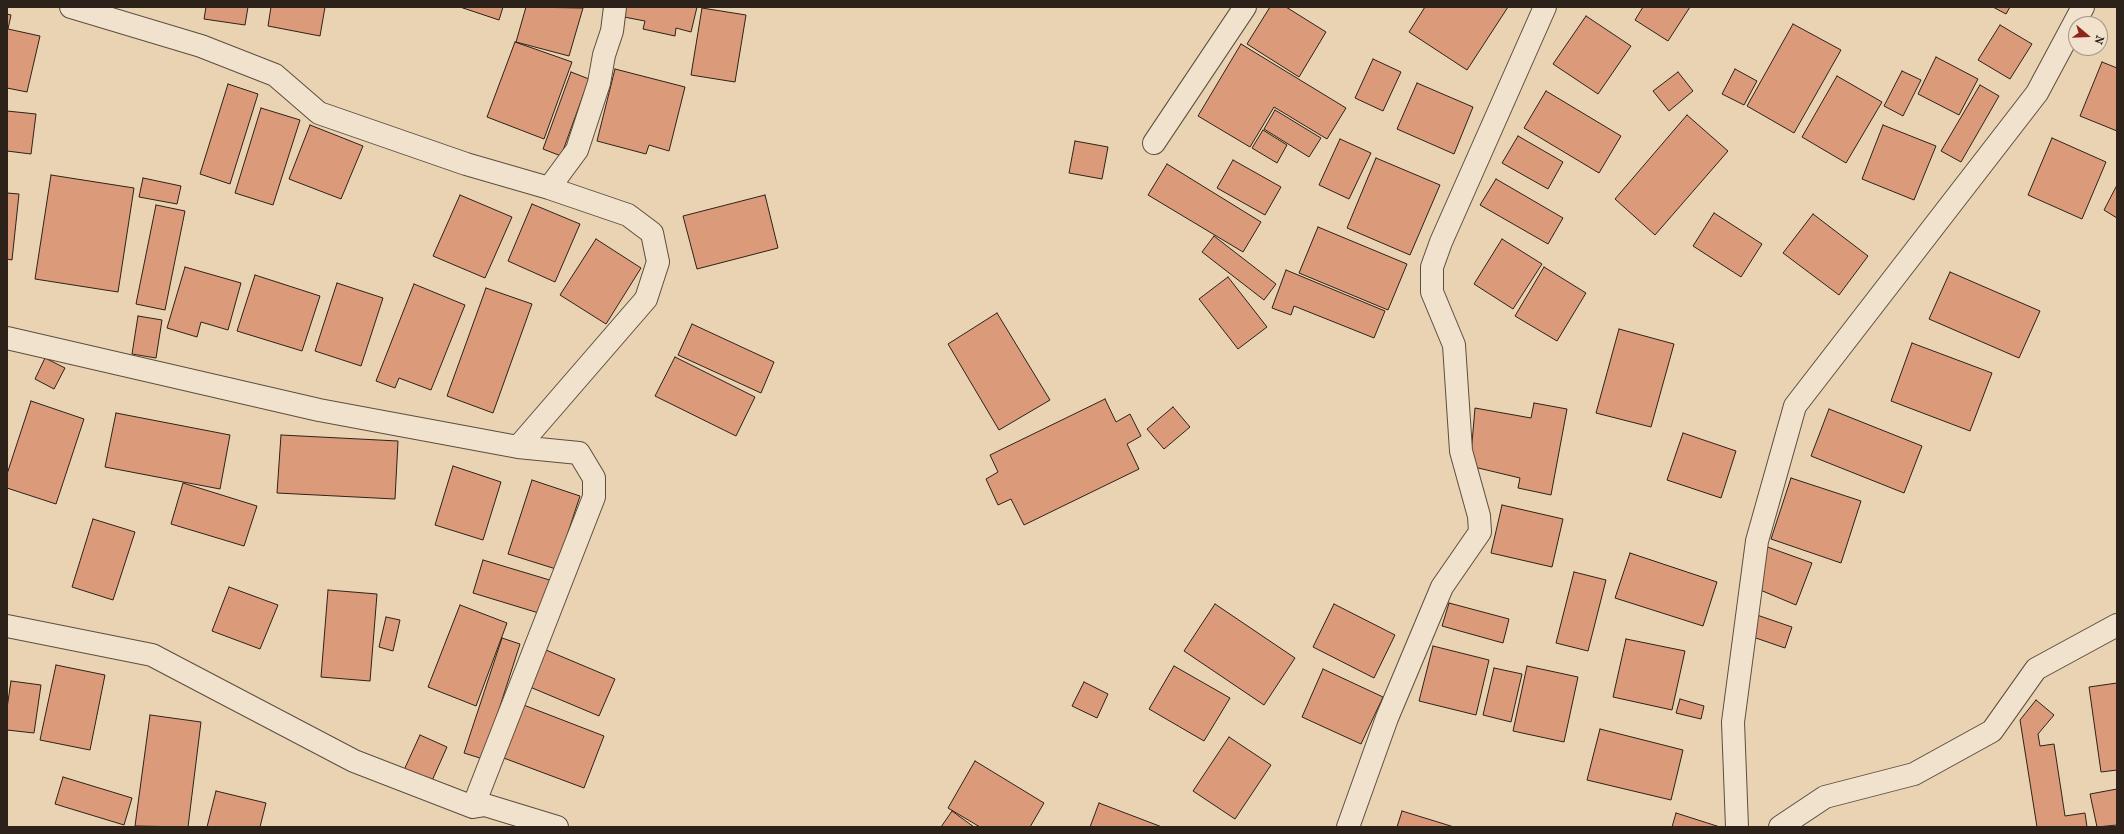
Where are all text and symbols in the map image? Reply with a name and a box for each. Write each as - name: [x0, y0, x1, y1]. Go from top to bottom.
- north arrow: [2068, 16, 2108, 56]
- text: N: [2091, 34, 2106, 46]

